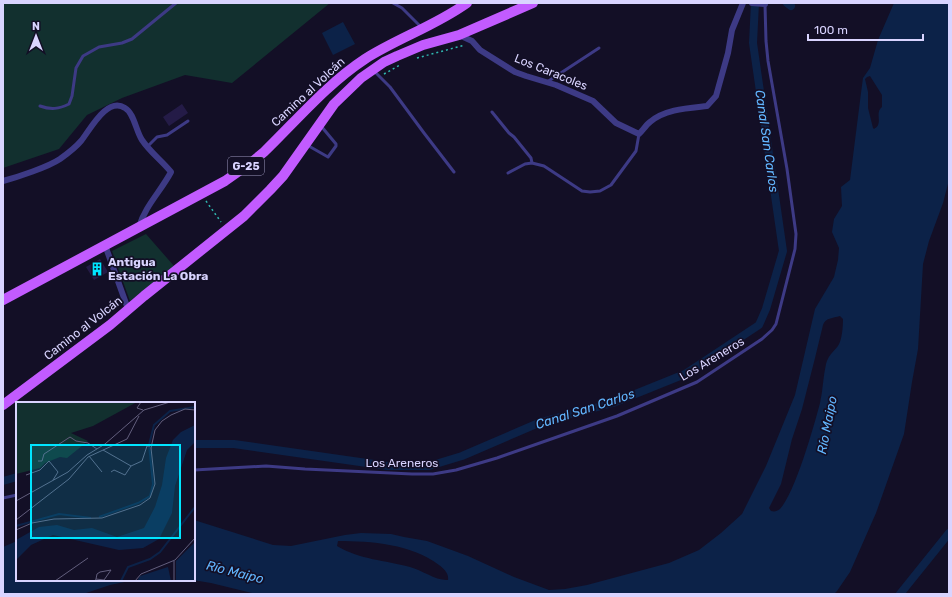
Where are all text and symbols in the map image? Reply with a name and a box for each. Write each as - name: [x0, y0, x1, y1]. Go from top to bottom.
- north arrow: [16, 16, 56, 56]
- scale bar: [808, 16, 923, 42]
- text: N: [32, 20, 40, 33]
- text: 100 m: [814, 23, 848, 37]
- street label: Los Caracoles: [512, 51, 590, 93]
- street label: Camino al Volcán: [268, 54, 348, 130]
- water label: Canal San Carlos: [752, 89, 782, 194]
- road number: G-25: [228, 157, 264, 175]
- place label: Antigua Estación La Obra: [108, 255, 208, 283]
- building icon: Antigua Estación La Obra: [89, 261, 105, 277]
- street label: Camino al Volcán: [41, 293, 125, 363]
- street label: Los Areneros: [677, 334, 747, 384]
- water label: Canal San Carlos: [533, 386, 637, 432]
- water label: Río Maipo: [814, 395, 840, 455]
- inset map: [16, 402, 195, 581]
- street label: Los Areneros: [366, 456, 438, 470]
- water label: Río Maipo: [205, 558, 265, 586]

